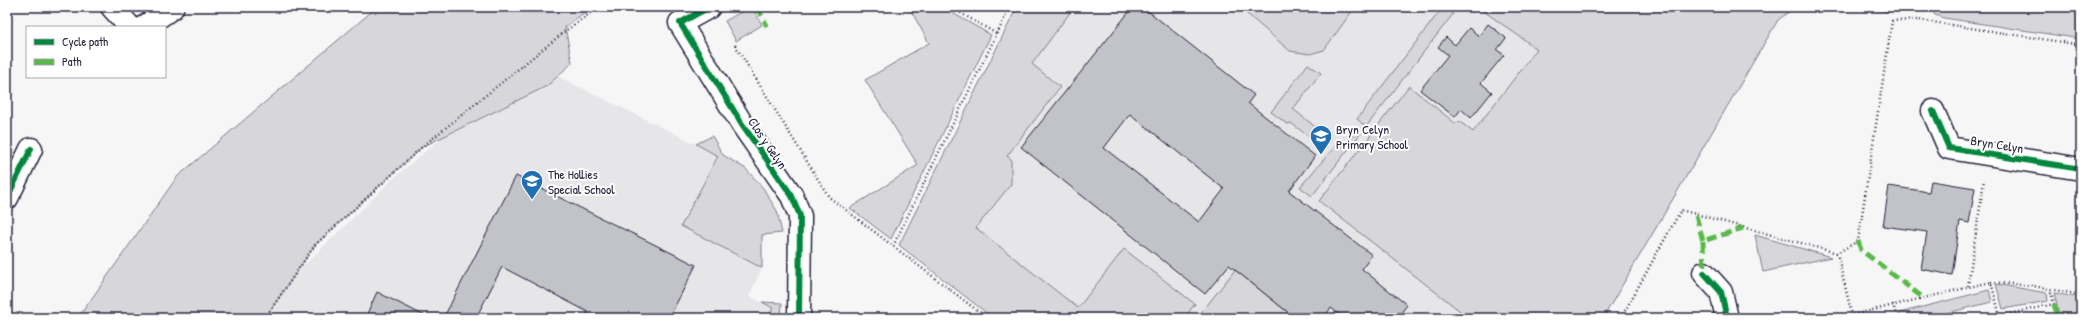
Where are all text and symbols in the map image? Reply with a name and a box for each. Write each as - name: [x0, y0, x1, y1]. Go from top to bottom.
- legend: [26, 26, 166, 78]
- text: Cycle path: [62, 33, 108, 50]
- text: Path: [62, 53, 82, 70]
- street label: Clos y Gelyn: [744, 114, 792, 172]
- place label: Bryn Celyn Primary School: [1336, 120, 1409, 153]
- school or university icon: Bryn Celyn Primary School: [1308, 123, 1334, 156]
- street label: Bryn Celyn: [1969, 131, 2025, 157]
- place label: The Hollies Special School: [548, 165, 615, 198]
- school or university icon: The Hollies Special School: [519, 168, 545, 201]

